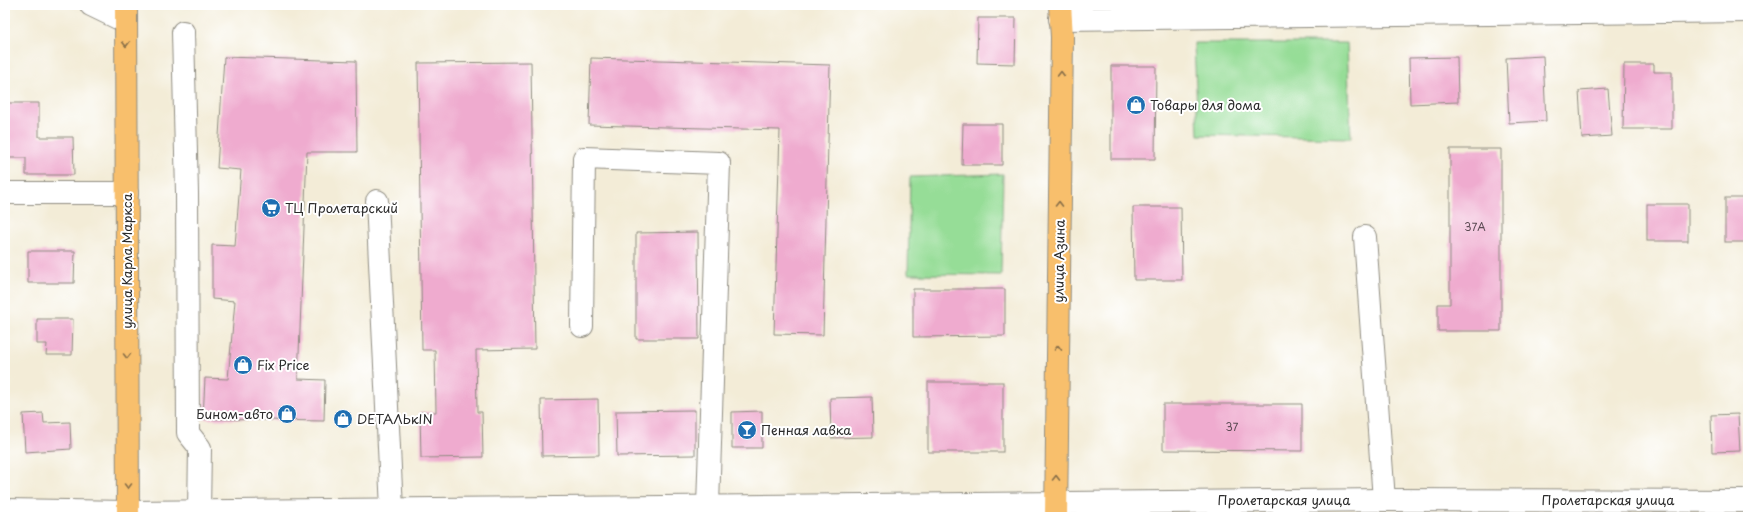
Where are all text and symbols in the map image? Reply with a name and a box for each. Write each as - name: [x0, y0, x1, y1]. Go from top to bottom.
- one-way arrow: [122, 41, 130, 47]
- one-way arrow: [1057, 71, 1065, 77]
- shop icon: Товары для дома: [1125, 94, 1147, 116]
- place label: Товары для дома: [1150, 95, 1261, 114]
- street label: улица Карла Маркса: [117, 192, 136, 329]
- supermarket icon: ТЦ Пролетарский: [260, 197, 282, 219]
- place label: ТЦ Пролетарский: [285, 198, 398, 217]
- one-way arrow: [1055, 201, 1063, 207]
- street label: улица Азина: [1048, 218, 1069, 303]
- house number: 37А: [1464, 218, 1486, 235]
- one-way arrow: [1054, 345, 1062, 351]
- one-way arrow: [123, 353, 131, 359]
- shop icon: Fix Price: [232, 354, 254, 376]
- place label: Fix Price: [257, 355, 310, 374]
- shop icon: Бином-авто: [276, 403, 298, 425]
- place label: Бином-авто: [196, 404, 273, 423]
- shop icon: DЕТАЛЬкIN: [332, 408, 354, 430]
- place label: DЕТАЛЬкIN: [357, 409, 433, 428]
- house number: 37: [1226, 418, 1239, 435]
- bar icon: Пенная лавка: [736, 419, 758, 441]
- place label: Пенная лавка: [761, 420, 852, 439]
- one-way arrow: [1052, 475, 1060, 481]
- one-way arrow: [124, 483, 132, 489]
- street label: Пролетарская улица: [1218, 490, 1351, 509]
- street label: Пролетарская улица: [1542, 490, 1675, 509]

